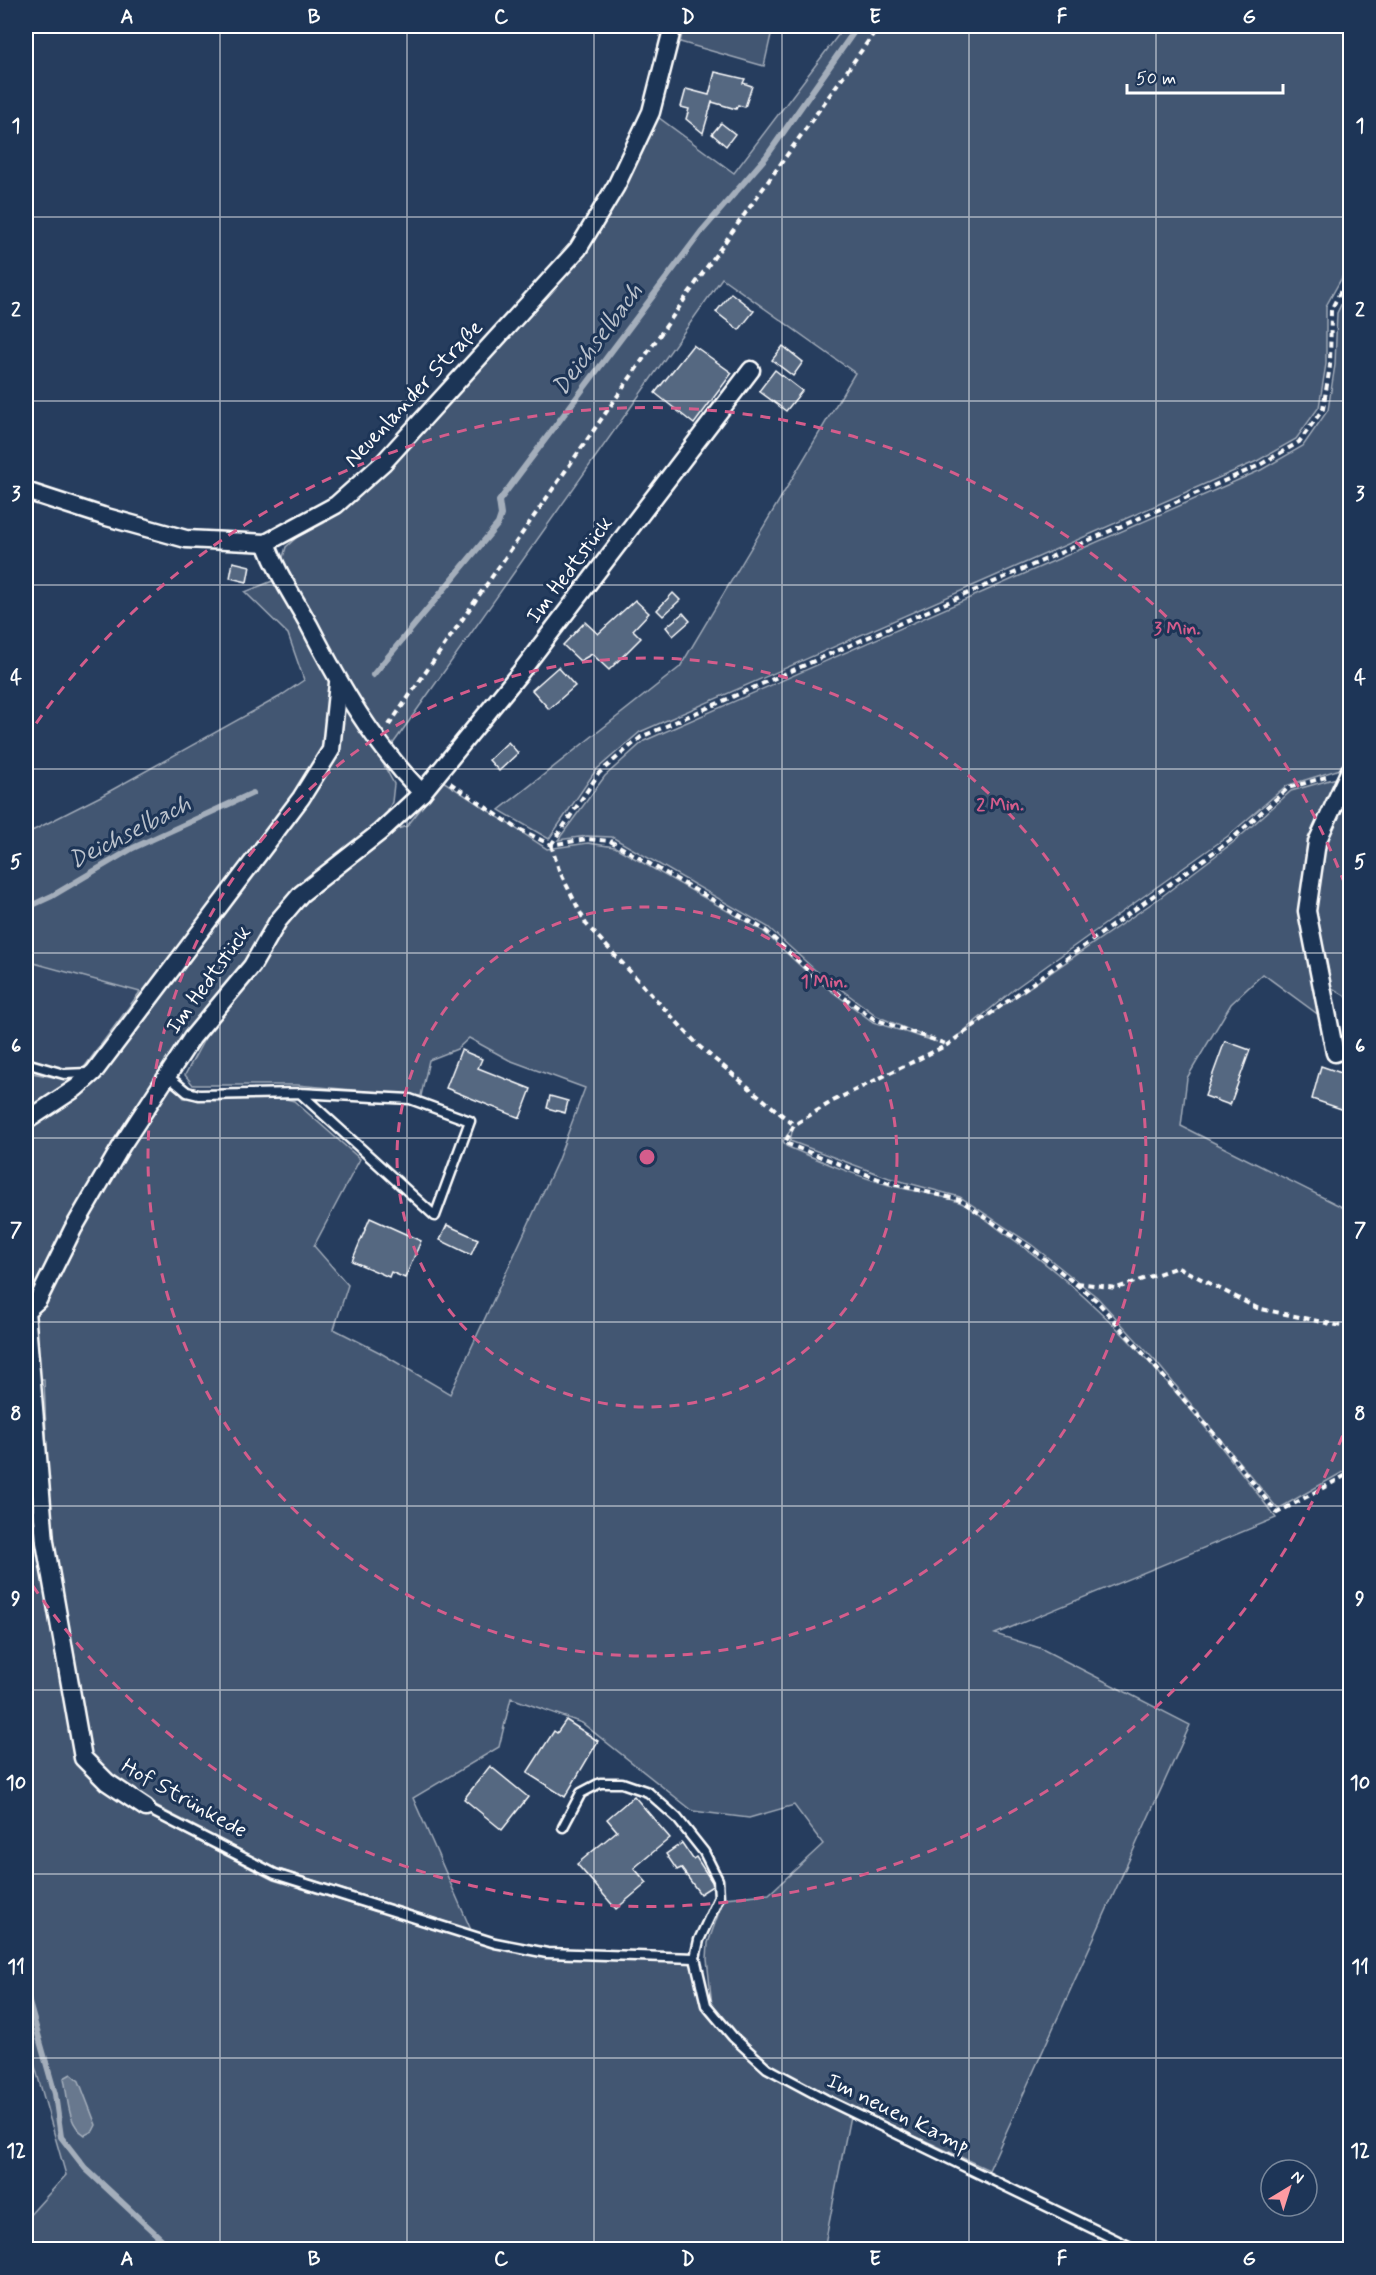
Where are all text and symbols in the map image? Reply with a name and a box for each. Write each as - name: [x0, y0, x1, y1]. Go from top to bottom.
- text: A: [120, 4, 134, 31]
- text: B: [308, 4, 321, 31]
- text: C: [494, 4, 509, 31]
- text: D: [681, 4, 695, 31]
- text: E: [869, 4, 881, 31]
- text: F: [1057, 4, 1068, 31]
- text: G: [1242, 4, 1256, 31]
- scale bar: [1127, 57, 1283, 95]
- text: 50 m: [1136, 67, 1176, 91]
- text: 1: [12, 113, 20, 140]
- text: 1: [1356, 113, 1364, 140]
- water label: Deichselbach: [546, 278, 650, 402]
- text: 2: [11, 297, 21, 324]
- text: 2: [1355, 297, 1365, 324]
- street label: Neuenlander Straße: [338, 314, 490, 474]
- text: 3: [11, 481, 21, 508]
- text: 3: [1355, 481, 1365, 508]
- street label: Im Hedtstück: [520, 510, 620, 630]
- text: 3 Min.: [1154, 617, 1201, 641]
- text: 4: [10, 665, 22, 692]
- text: 4: [1354, 665, 1366, 692]
- water label: Deichselbach: [64, 789, 196, 877]
- text: 2 Min.: [976, 793, 1024, 817]
- text: 5: [10, 849, 22, 876]
- text: 5: [1354, 849, 1366, 876]
- street label: Im Hedtstück: [160, 920, 258, 1040]
- text: 1 Min.: [801, 970, 848, 994]
- text: 6: [11, 1033, 21, 1060]
- text: 6: [1355, 1033, 1365, 1060]
- centre of rings: [637, 1147, 657, 1167]
- text: 7: [10, 1217, 22, 1244]
- text: 7: [1354, 1217, 1366, 1244]
- text: 8: [10, 1401, 22, 1428]
- text: 8: [1354, 1401, 1366, 1428]
- text: 9: [11, 1586, 21, 1613]
- text: 9: [1355, 1586, 1365, 1613]
- street label: Hof Strünkede: [116, 1753, 252, 1845]
- text: 10: [6, 1770, 26, 1797]
- text: 10: [1350, 1770, 1370, 1797]
- text: 11: [7, 1954, 25, 1981]
- text: 11: [1351, 1954, 1369, 1981]
- street label: Im neuen Kamp: [822, 2067, 974, 2161]
- text: 12: [6, 2138, 26, 2165]
- text: 12: [1350, 2138, 1370, 2165]
- north arrow: [1259, 2158, 1319, 2218]
- text: N: [1287, 2166, 1308, 2189]
- text: A: [120, 2246, 134, 2273]
- text: B: [308, 2246, 321, 2273]
- text: C: [494, 2246, 509, 2273]
- text: D: [681, 2246, 695, 2273]
- text: E: [869, 2246, 881, 2273]
- text: F: [1057, 2246, 1068, 2273]
- text: G: [1242, 2246, 1256, 2273]

